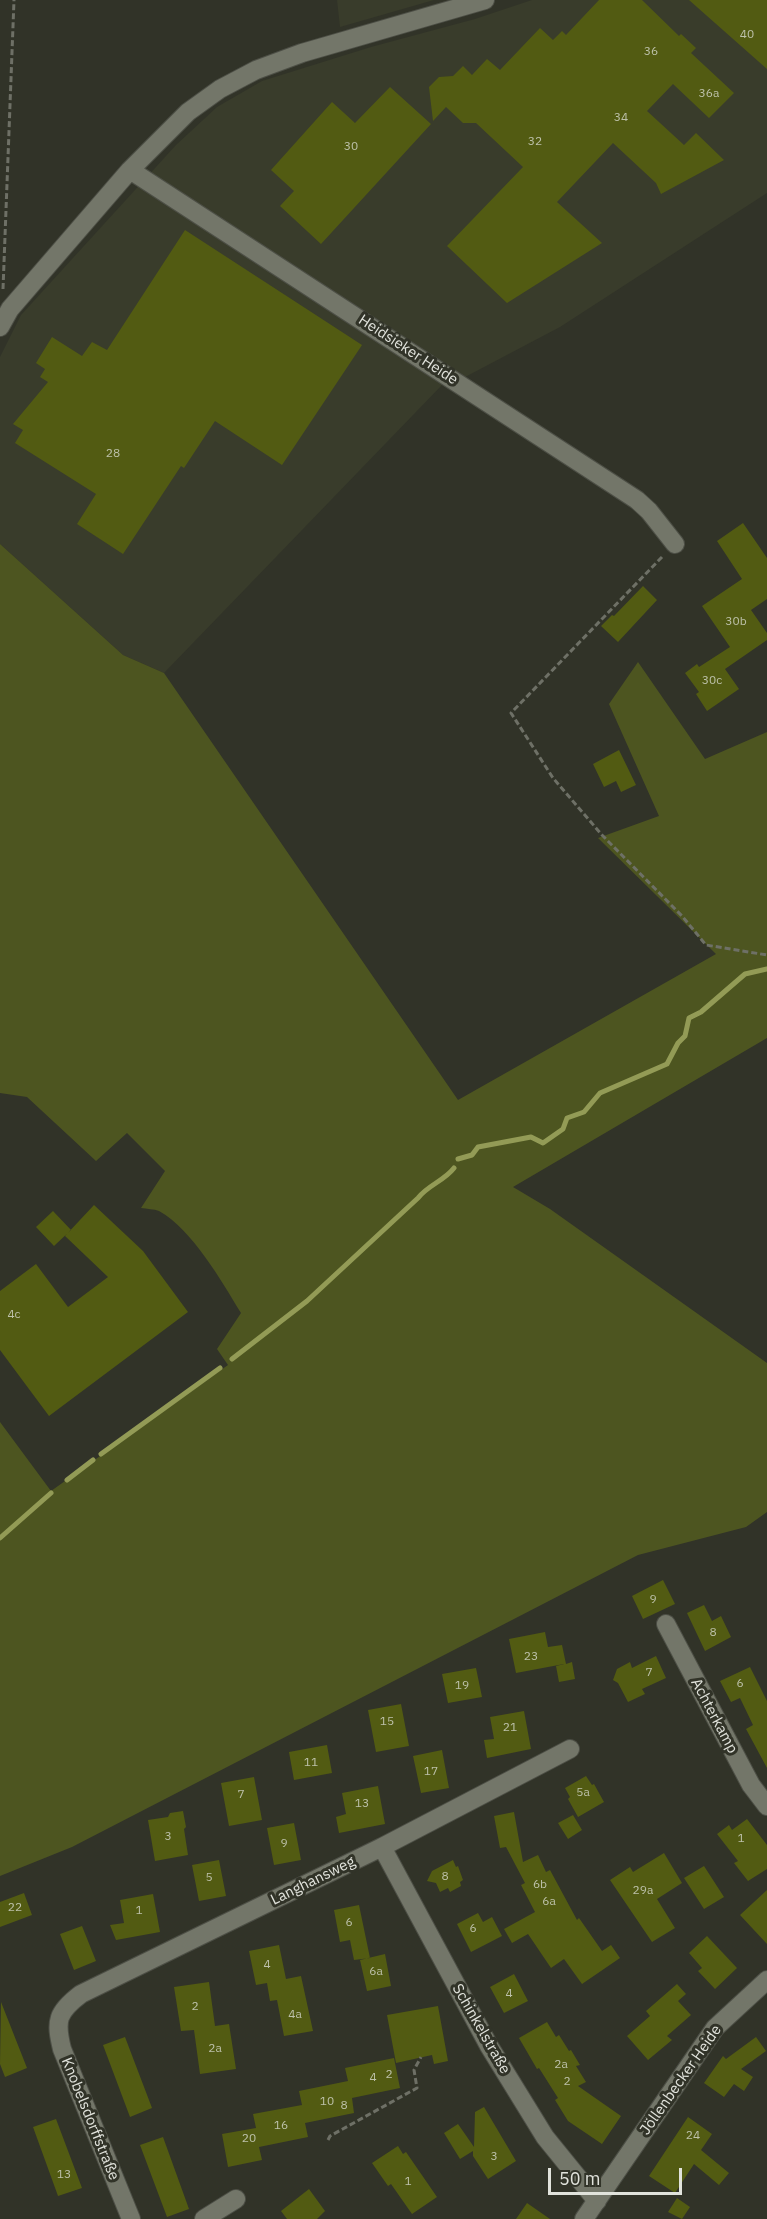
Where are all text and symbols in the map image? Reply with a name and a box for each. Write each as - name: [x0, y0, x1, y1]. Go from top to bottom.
- house number: 40: [740, 28, 754, 42]
- house number: 36: [644, 45, 658, 59]
- house number: 36a: [699, 87, 719, 101]
- house number: 34: [614, 111, 628, 125]
- house number: 32: [528, 135, 542, 149]
- house number: 30: [344, 140, 358, 154]
- street label: Heidsieker Heide: [355, 311, 461, 389]
- house number: 28: [106, 447, 120, 461]
- house number: 30b: [725, 615, 747, 629]
- house number: 30c: [702, 674, 722, 688]
- house number: 4c: [7, 1308, 21, 1322]
- house number: 9: [649, 1593, 657, 1607]
- house number: 8: [709, 1626, 717, 1640]
- house number: 23: [524, 1650, 538, 1664]
- house number: 7: [645, 1666, 653, 1680]
- street label: Achterkamp: [687, 1675, 741, 1757]
- house number: 6: [736, 1677, 744, 1691]
- house number: 19: [455, 1679, 469, 1693]
- house number: 15: [380, 1715, 394, 1729]
- house number: 21: [503, 1721, 517, 1735]
- house number: 11: [304, 1756, 318, 1770]
- house number: 17: [424, 1765, 438, 1779]
- house number: 5a: [576, 1786, 590, 1800]
- house number: 7: [237, 1788, 245, 1802]
- house number: 13: [355, 1797, 369, 1811]
- house number: 3: [164, 1830, 172, 1844]
- house number: 1: [737, 1832, 745, 1846]
- house number: 9: [280, 1837, 288, 1851]
- street label: Langhansweg: [268, 1853, 358, 1909]
- house number: 8: [441, 1870, 449, 1884]
- house number: 5: [205, 1871, 213, 1885]
- house number: 6b: [533, 1878, 547, 1892]
- house number: 29a: [633, 1884, 653, 1898]
- house number: 6a: [542, 1895, 556, 1909]
- house number: 22: [8, 1901, 22, 1915]
- house number: 1: [135, 1904, 143, 1918]
- house number: 6: [345, 1916, 353, 1930]
- house number: 6: [469, 1922, 477, 1936]
- house number: 4: [263, 1958, 271, 1972]
- house number: 6a: [369, 1965, 383, 1979]
- street label: Schinkelstraße: [448, 1981, 514, 2077]
- house number: 4: [505, 1987, 513, 2001]
- house number: 2: [191, 2000, 199, 2014]
- house number: 4a: [288, 2008, 302, 2022]
- street label: Jöllenbecker Heide: [636, 2022, 726, 2138]
- house number: 2a: [208, 2042, 222, 2056]
- street label: Knobelsdorffstraße: [57, 2055, 123, 2183]
- house number: 2a: [554, 2058, 568, 2072]
- house number: 2: [385, 2068, 393, 2082]
- house number: 4: [369, 2071, 377, 2085]
- house number: 2: [563, 2075, 571, 2089]
- house number: 10: [320, 2095, 334, 2109]
- house number: 8: [340, 2099, 348, 2113]
- house number: 16: [274, 2119, 288, 2133]
- house number: 24: [686, 2129, 700, 2143]
- house number: 20: [242, 2132, 256, 2146]
- house number: 3: [490, 2150, 498, 2164]
- scale bar: [551, 2156, 684, 2194]
- text: 50 m: [559, 2167, 601, 2190]
- house number: 13: [57, 2168, 71, 2182]
- house number: 1: [404, 2175, 412, 2189]

